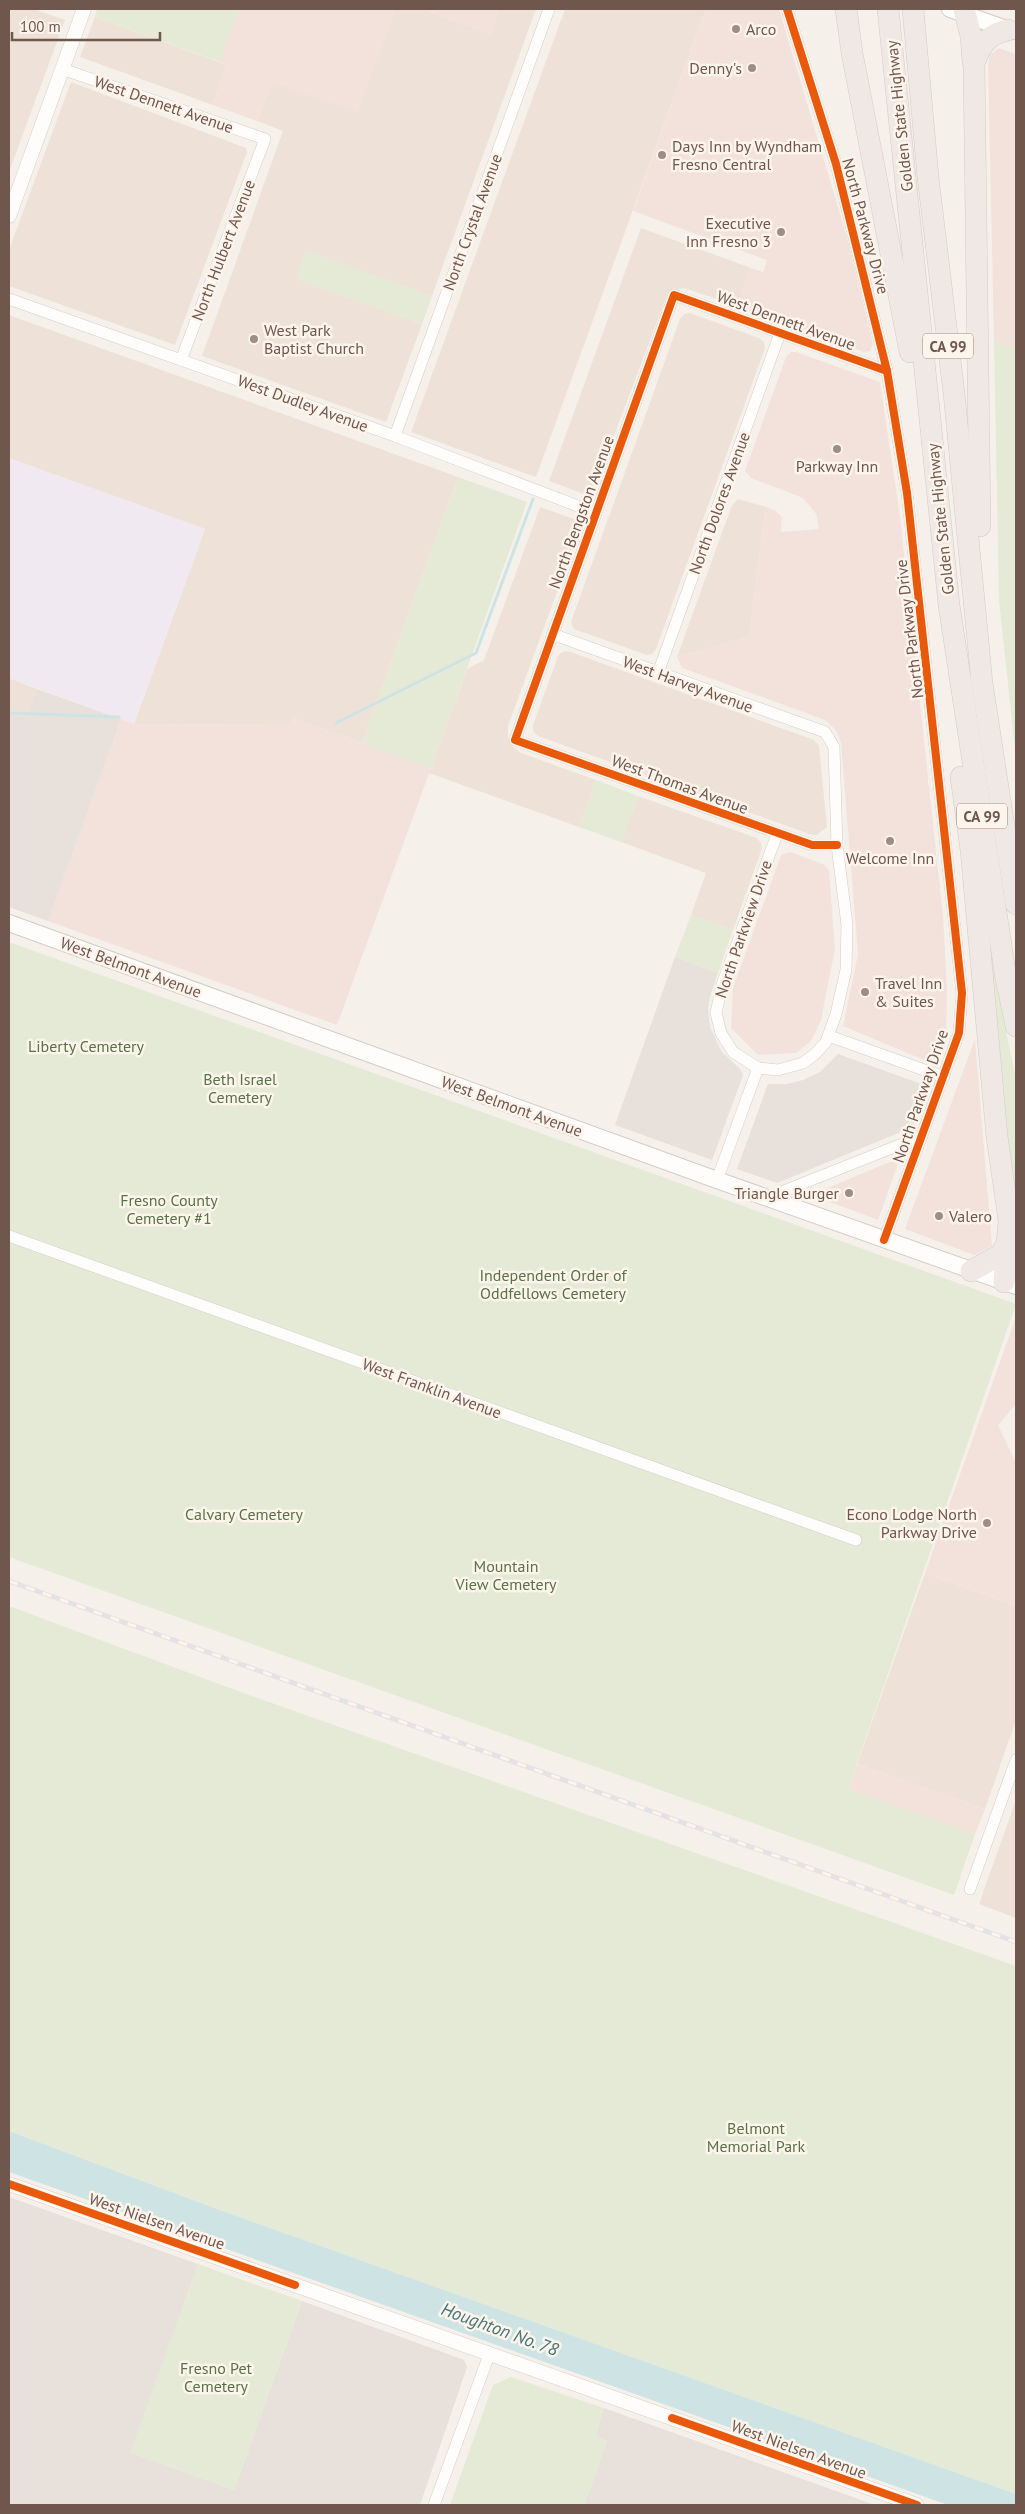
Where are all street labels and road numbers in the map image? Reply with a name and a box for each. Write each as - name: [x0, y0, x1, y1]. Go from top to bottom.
- street label: Golden State Highway: [881, 39, 917, 193]
- street label: West Dennett Avenue: [92, 71, 236, 137]
- street label: North Crystal Avenue: [438, 151, 506, 293]
- street label: North Parkway Drive: [838, 156, 894, 296]
- street label: North Hulbert Avenue: [187, 177, 259, 323]
- street label: West Dennett Avenue: [714, 286, 858, 354]
- road number: CA 99: [923, 334, 973, 358]
- street label: West Dudley Avenue: [235, 370, 371, 436]
- street label: North Dolores Avenue: [684, 429, 754, 577]
- street label: North Bengston Avenue: [544, 433, 618, 591]
- street label: Golden State Highway: [922, 442, 958, 596]
- street label: North Parkway Drive: [891, 558, 927, 700]
- street label: West Harvey Avenue: [620, 651, 756, 717]
- street label: West Thomas Avenue: [609, 750, 751, 818]
- road number: CA 99: [957, 804, 1007, 828]
- street label: North Parkview Drive: [710, 857, 776, 1001]
- street label: West Belmont Avenue: [58, 932, 204, 1002]
- street label: North Parkway Drive: [888, 1027, 952, 1165]
- street label: West Belmont Avenue: [439, 1071, 585, 1141]
- street label: West Franklin Avenue: [360, 1354, 504, 1422]
- street label: West Nielsen Avenue: [86, 2188, 228, 2254]
- street label: West Nielsen Avenue: [729, 2415, 869, 2483]

